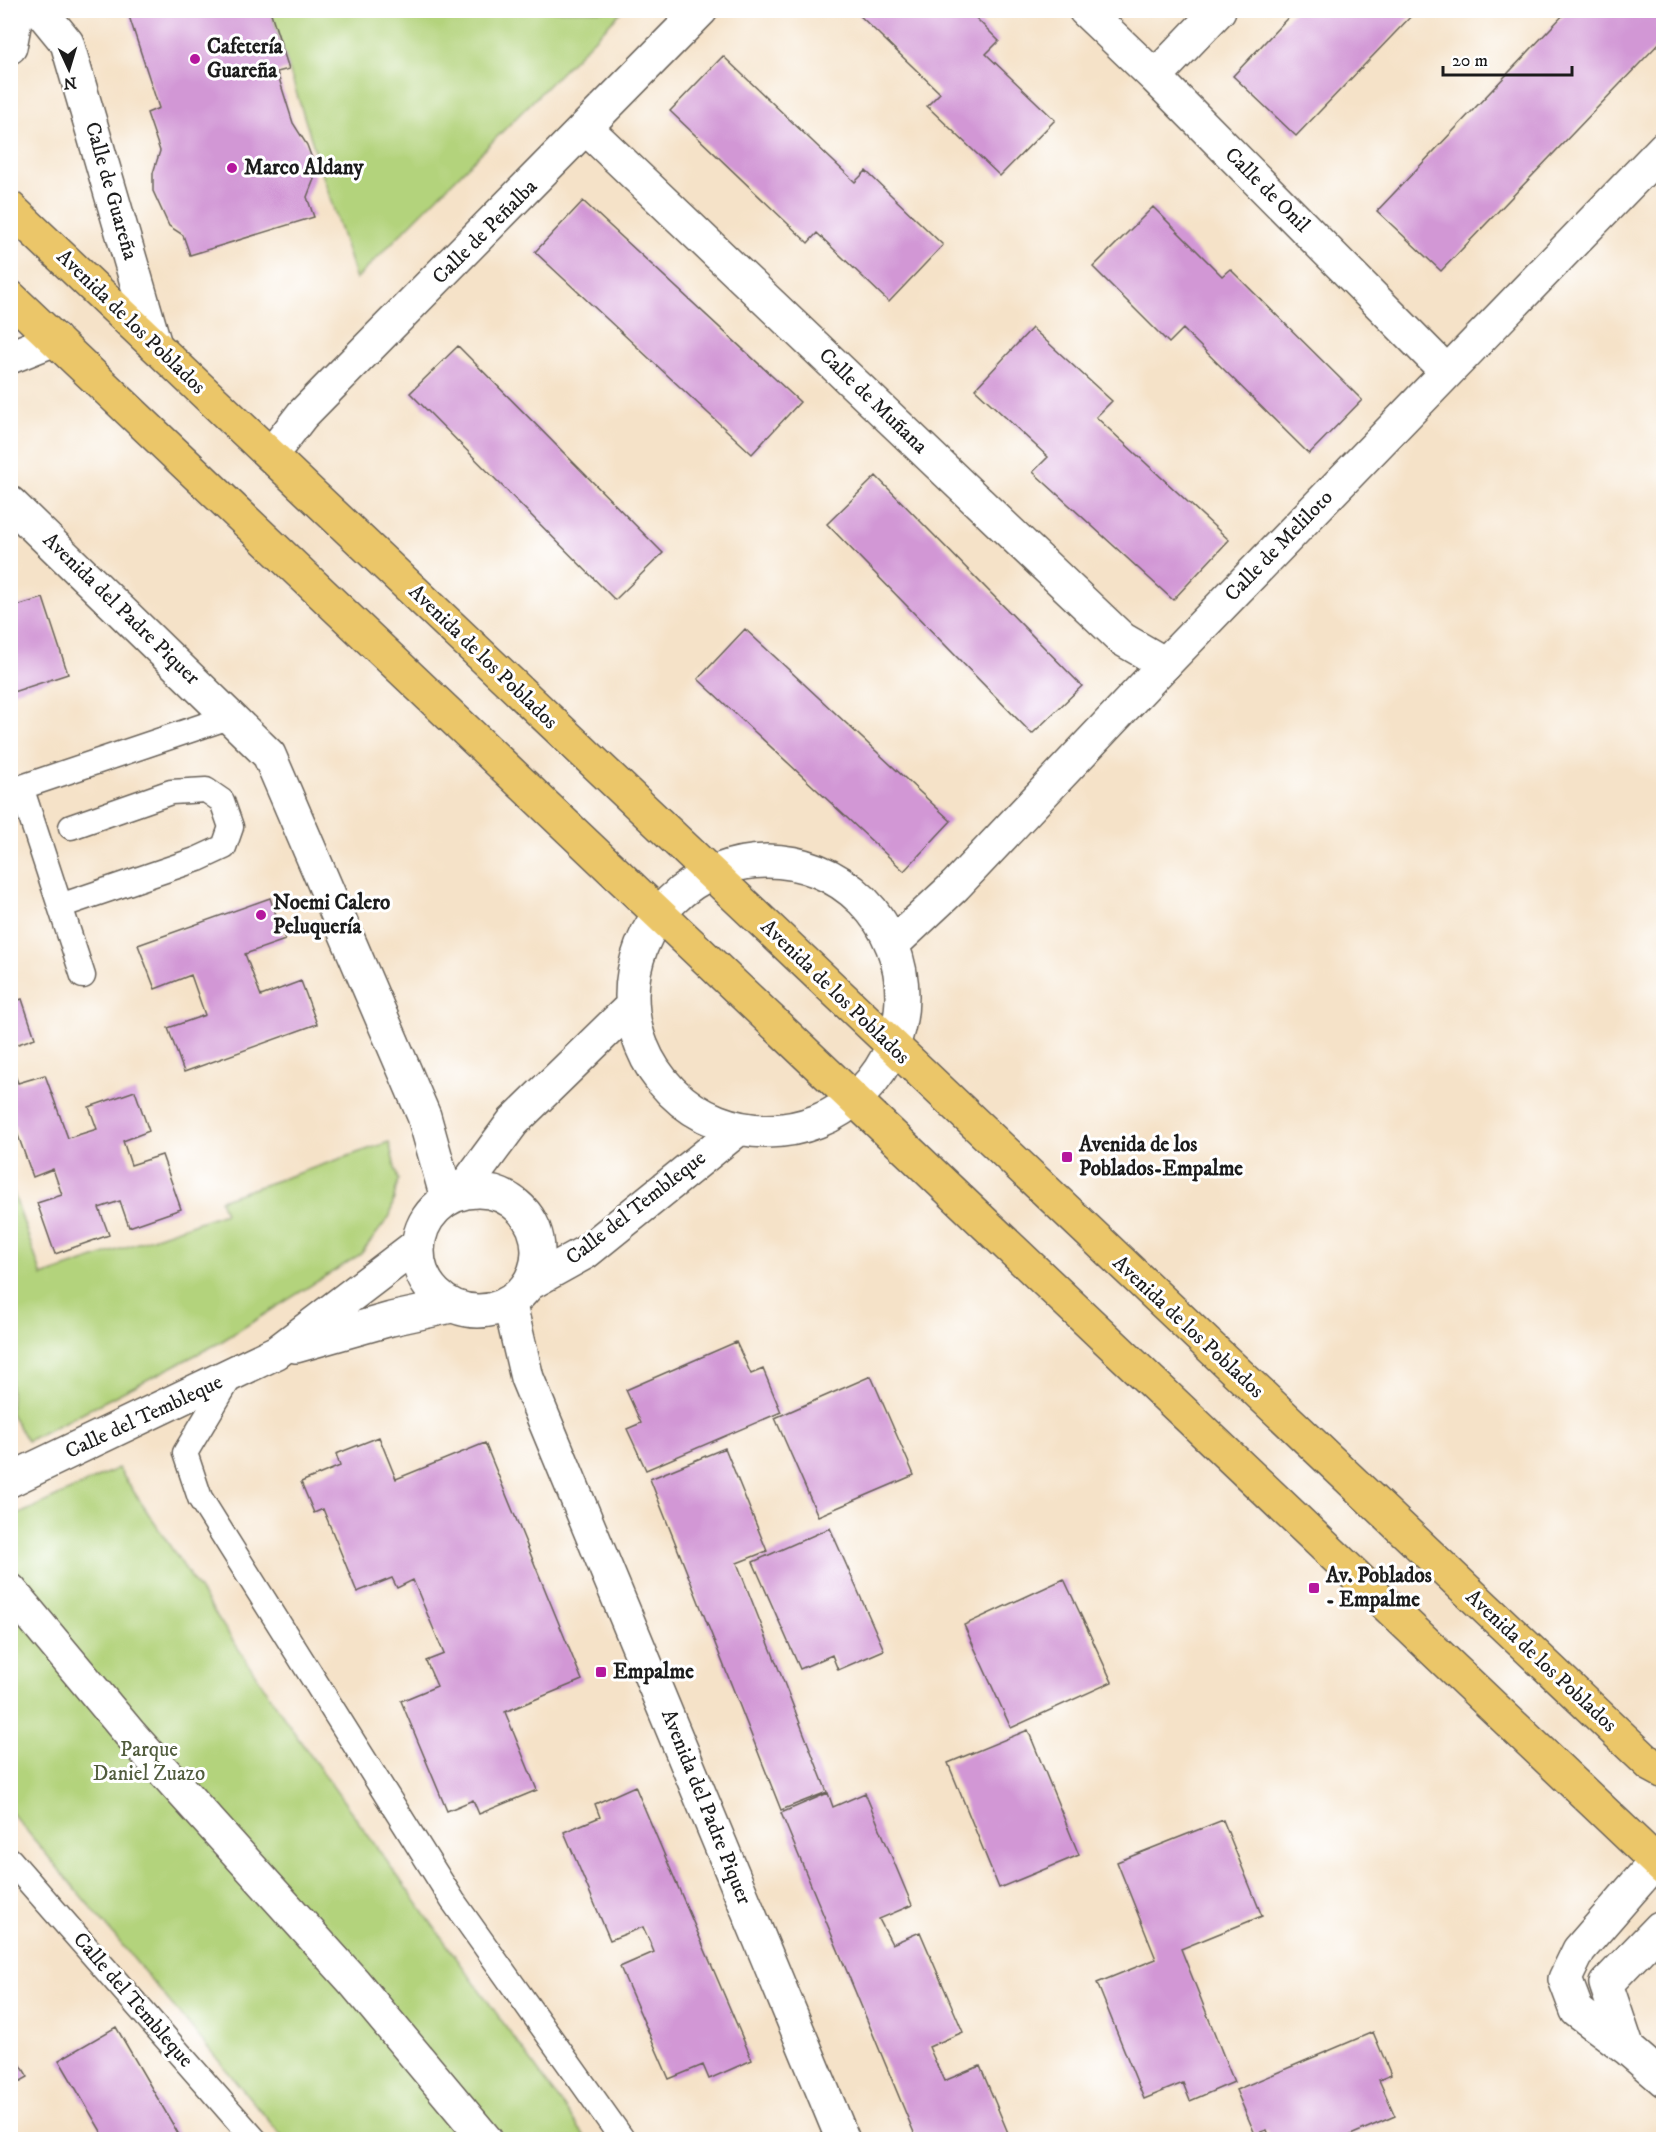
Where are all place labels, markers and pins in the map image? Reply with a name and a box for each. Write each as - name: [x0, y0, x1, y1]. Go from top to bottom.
- place label: Cafetería Guareña: [207, 34, 284, 84]
- marker: Cafetería Guareña: [188, 52, 202, 66]
- place label: Marco Aldany: [244, 155, 365, 181]
- marker: Marco Aldany: [225, 161, 239, 175]
- place label: Noemi Calero Peluquería: [273, 890, 390, 940]
- marker: Noemi Calero Peluquería: [254, 908, 268, 922]
- place label: Avenida de los Poblados-Empalme: [1078, 1132, 1243, 1182]
- marker: Avenida de los Poblados-Empalme: [1060, 1150, 1074, 1164]
- place label: Av. Poblados - Empalme: [1325, 1563, 1432, 1613]
- marker: Av. Poblados - Empalme: [1307, 1581, 1321, 1595]
- place label: Empalme: [613, 1659, 694, 1685]
- marker: Empalme: [594, 1665, 608, 1679]

